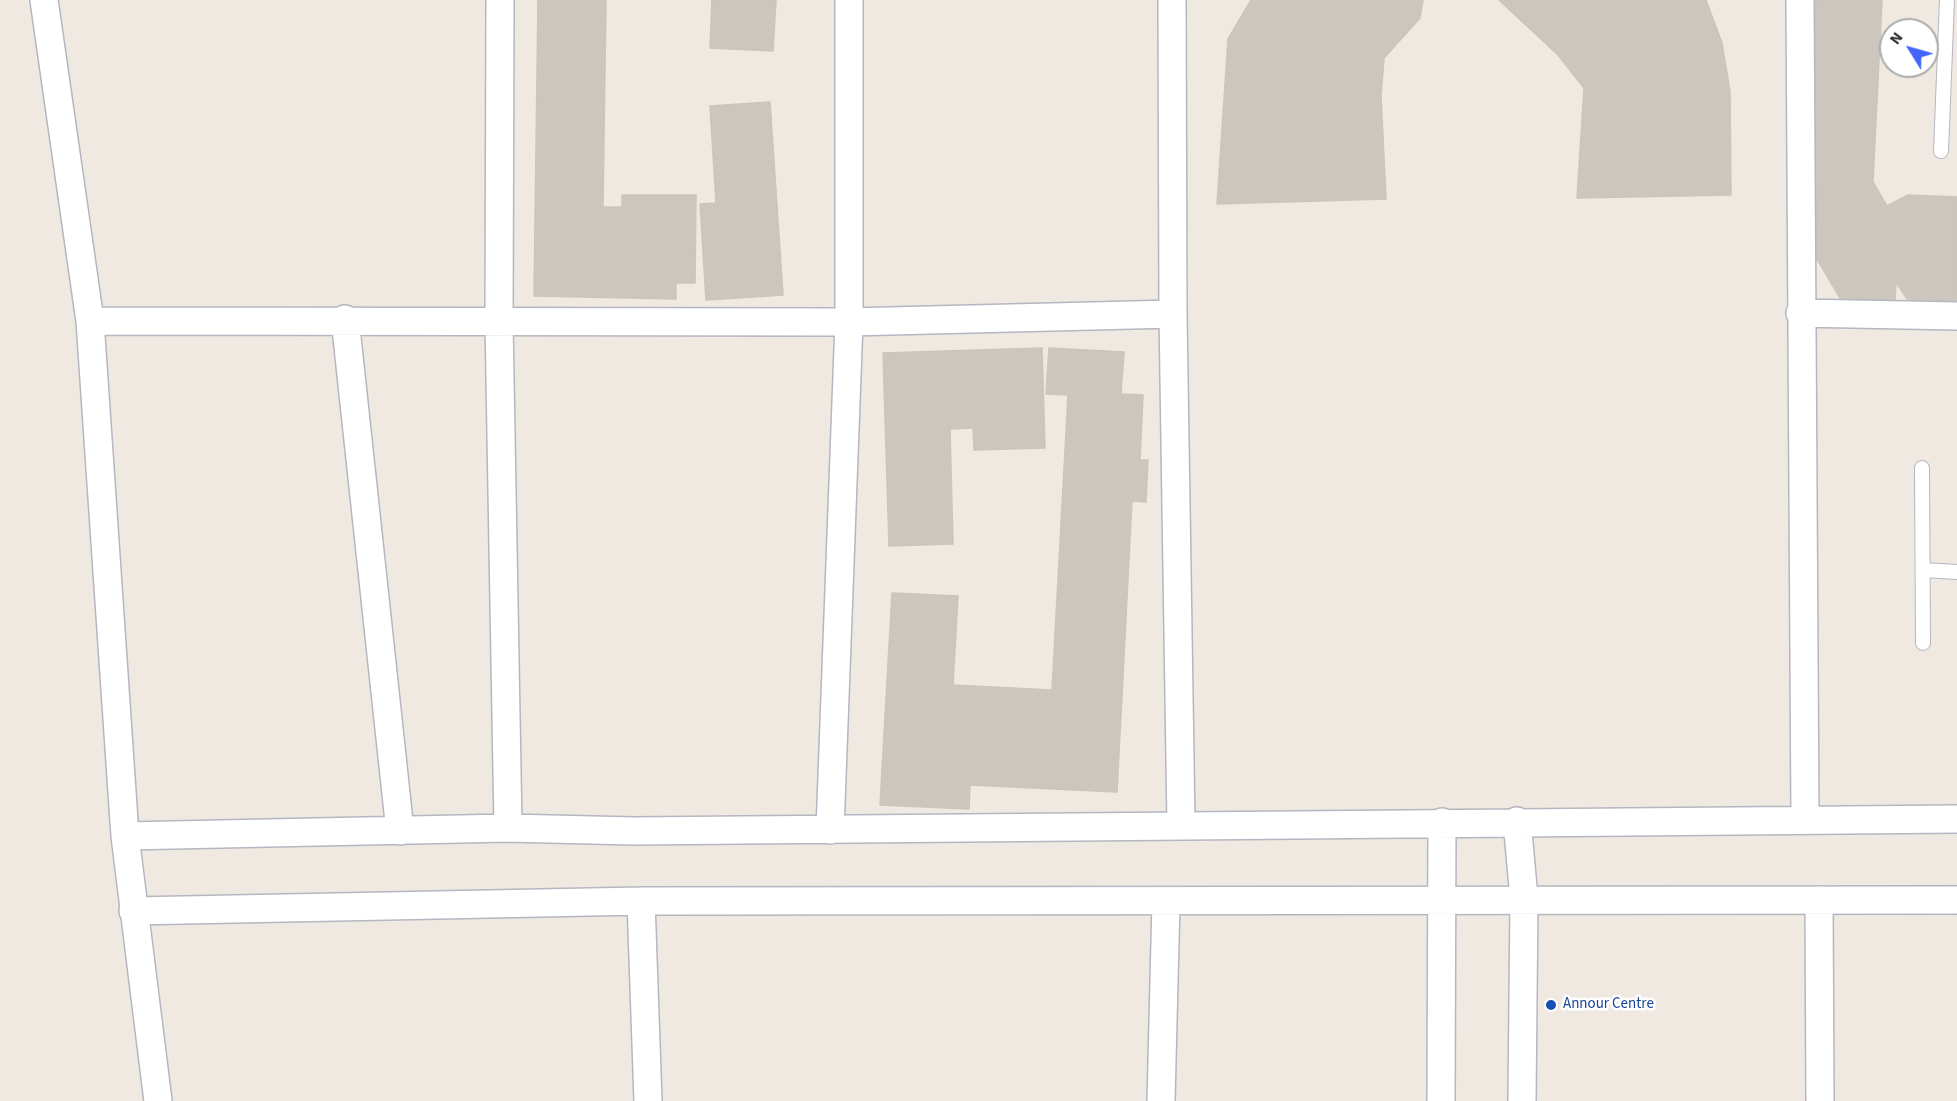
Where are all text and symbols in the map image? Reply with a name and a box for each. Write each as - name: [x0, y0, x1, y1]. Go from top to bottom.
- north arrow: [1879, 18, 1939, 78]
- text: N: [1884, 28, 1908, 49]
- place label: Annour Centre: [1563, 996, 1654, 1014]
- marker: Annour Centre: [1544, 998, 1558, 1012]

